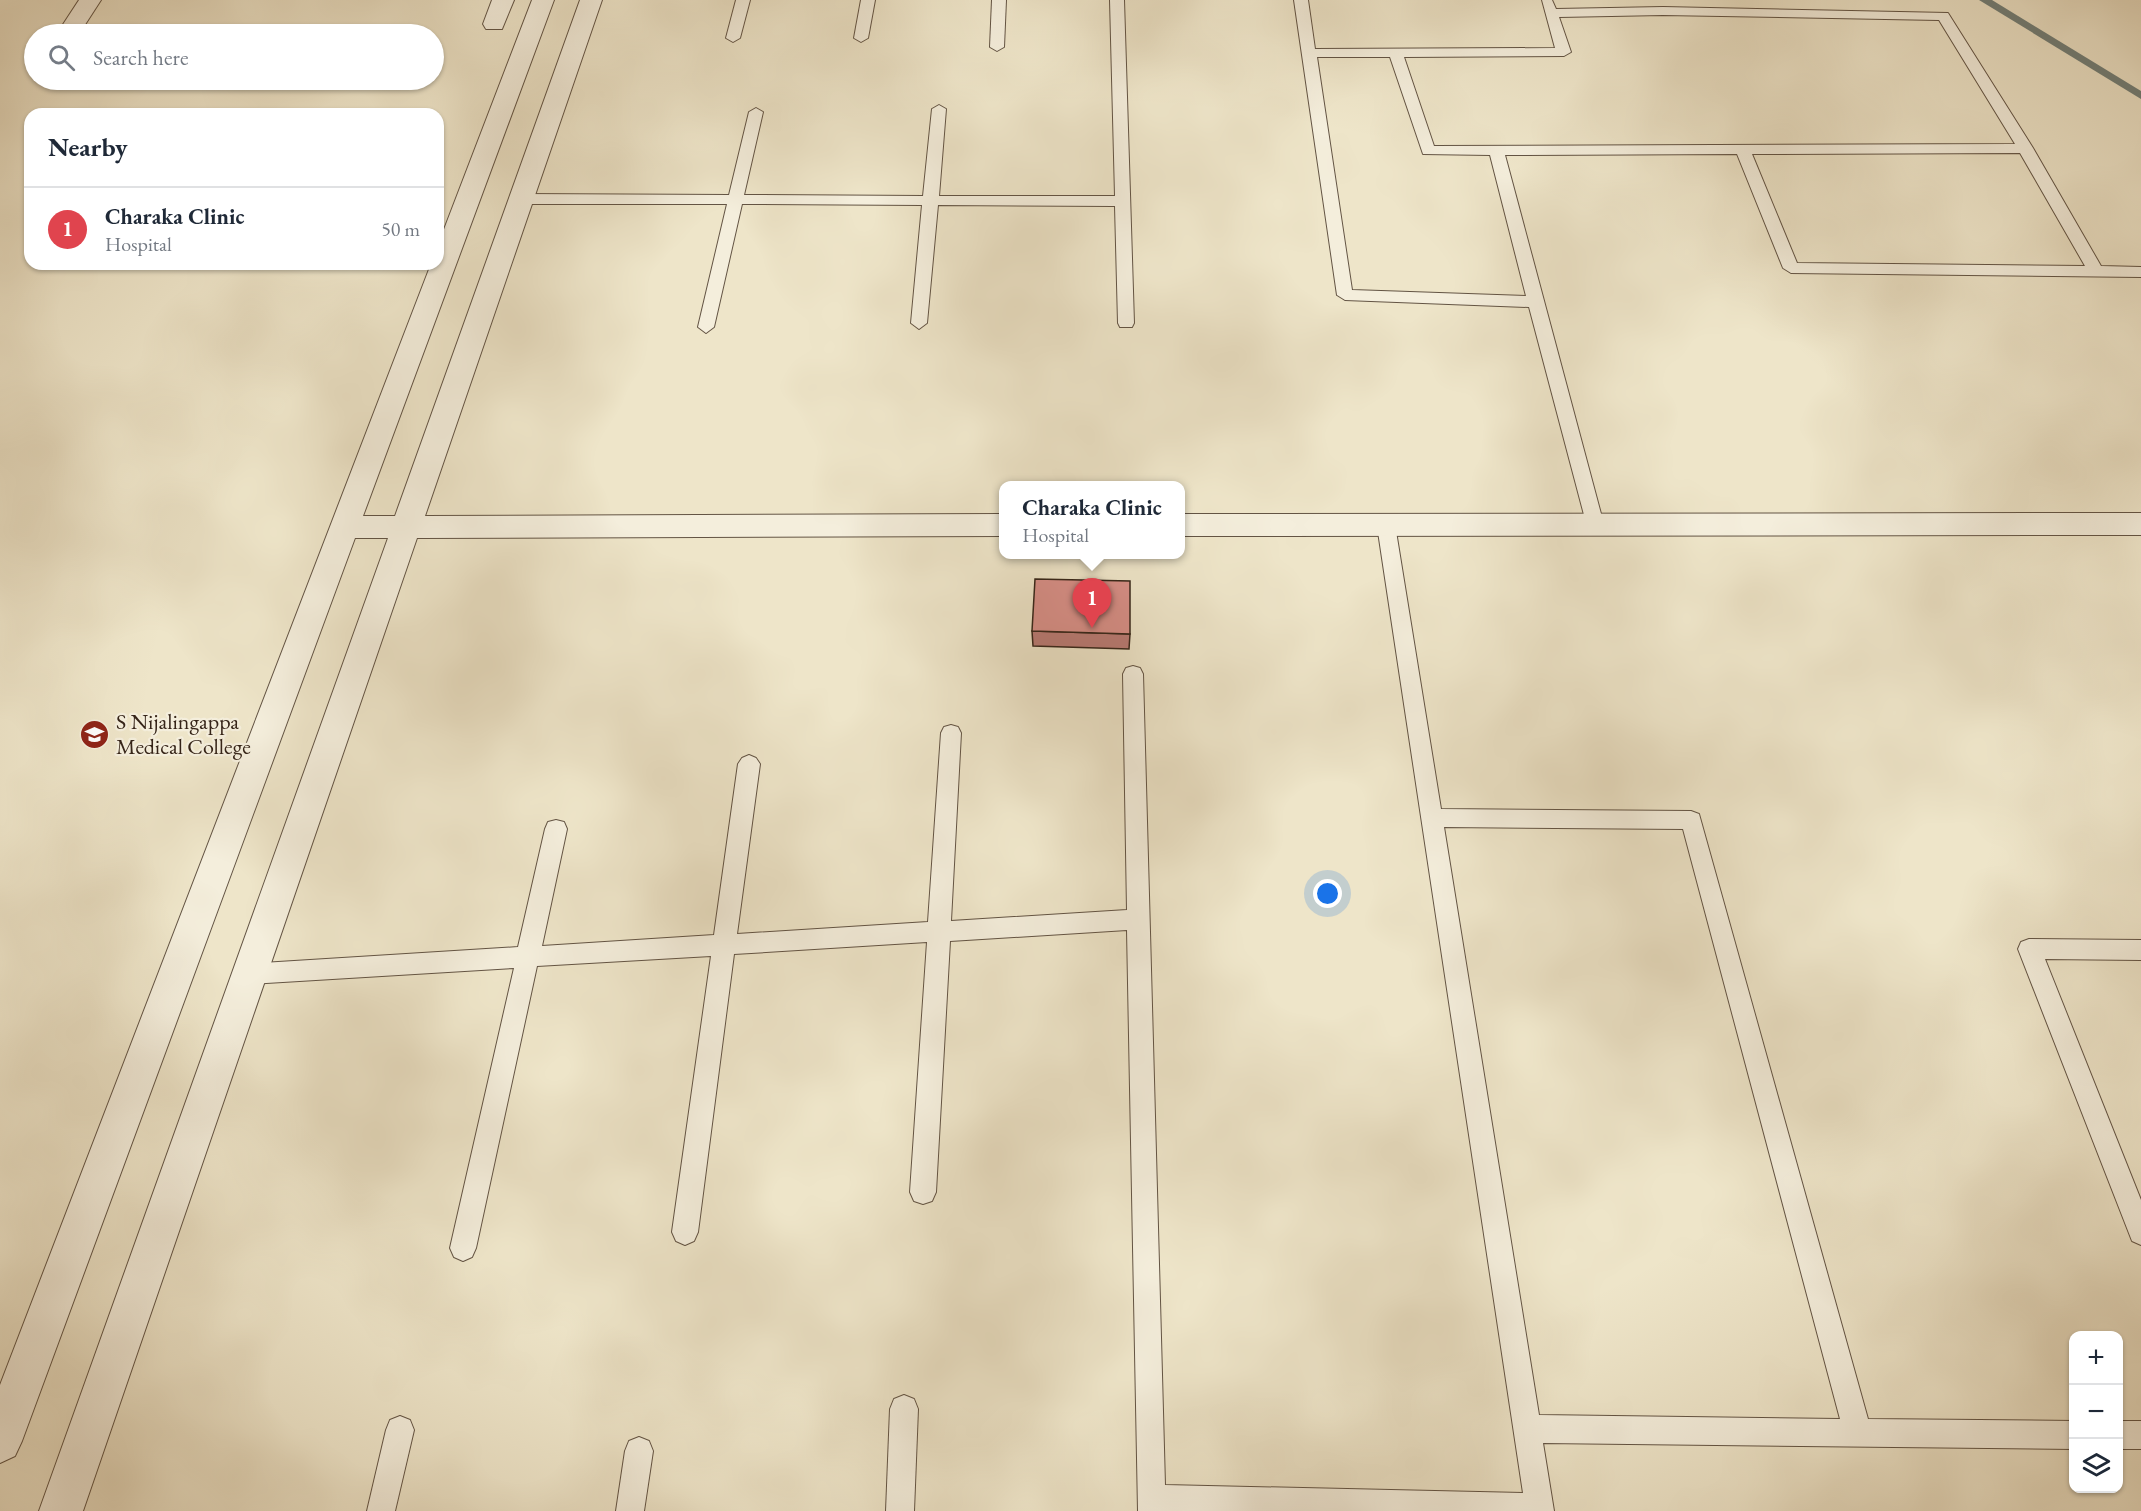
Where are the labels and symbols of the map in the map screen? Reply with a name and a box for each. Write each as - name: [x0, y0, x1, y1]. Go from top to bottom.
- pin: 1: [1072, 578, 1112, 628]
- place label: S Nijalingappa Medical College: [116, 707, 251, 761]
- school or university icon: S Nijalingappa Medical College: [79, 718, 111, 750]
- your location: [1313, 879, 1342, 908]

